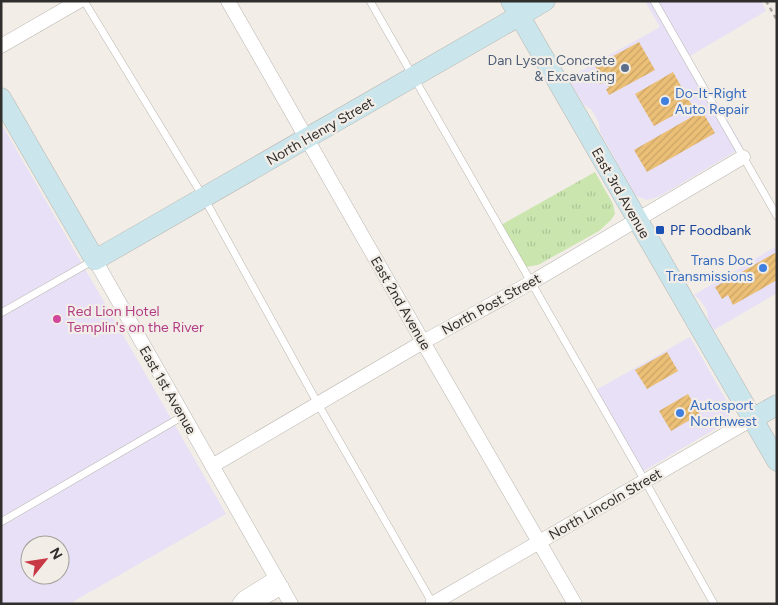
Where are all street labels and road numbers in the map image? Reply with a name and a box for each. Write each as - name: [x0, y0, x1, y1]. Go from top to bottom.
- street label: North Henry Street: [264, 94, 377, 169]
- street label: East 3rd Avenue: [588, 145, 654, 242]
- street label: East 2nd Avenue: [367, 253, 434, 353]
- street label: North Post Street: [439, 270, 544, 339]
- street label: East 1st Avenue: [135, 343, 200, 438]
- street label: North Lincoln Street: [546, 465, 665, 544]

